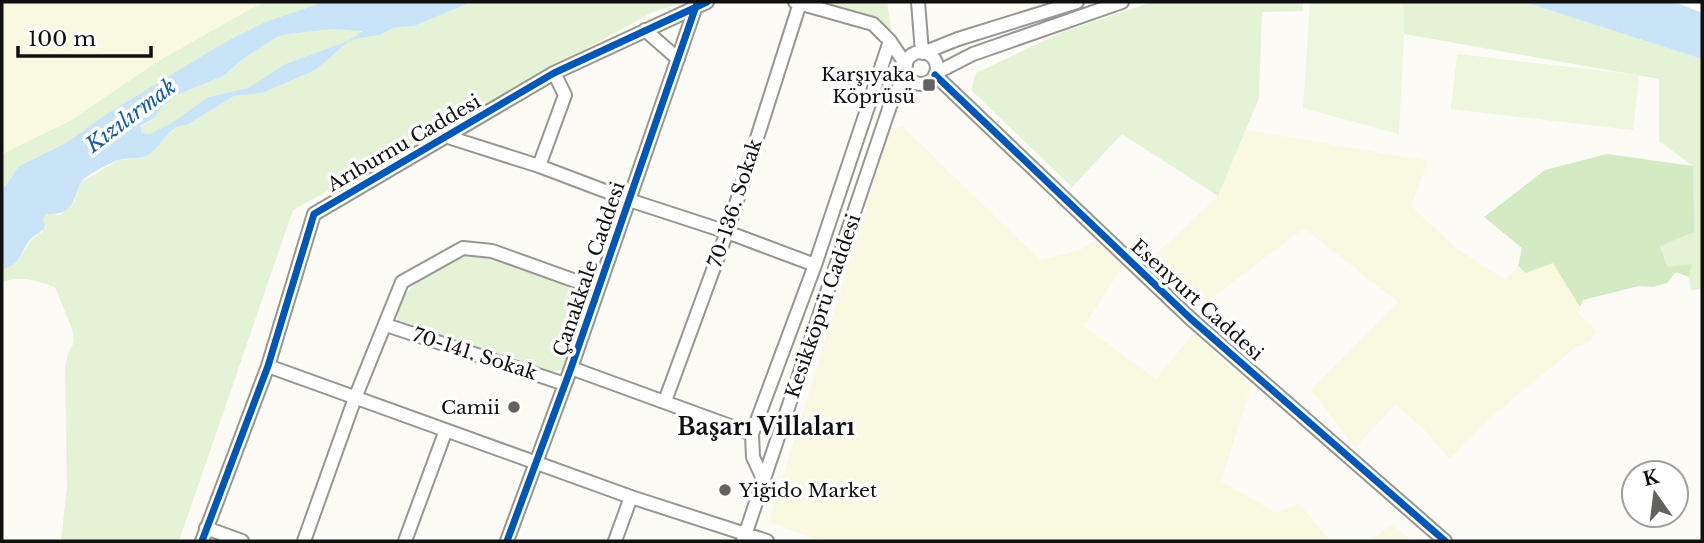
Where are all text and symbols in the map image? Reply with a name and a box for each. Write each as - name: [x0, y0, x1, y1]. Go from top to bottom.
- scale bar: [18, 14, 150, 58]
- text: 100 m: [28, 26, 96, 52]
- place label: Karşıyaka Köprüsü: [821, 63, 915, 108]
- water label: Kızılırmak: [80, 74, 181, 159]
- marker: Karşıyaka Köprüsü: [921, 77, 937, 93]
- street label: Arıburnu Caddesi: [322, 90, 485, 197]
- street label: 70-136. Sokak: [703, 136, 767, 270]
- street label: Çanakkale Caddesi: [548, 178, 630, 359]
- street label: Kesikköprü Caddesi: [781, 210, 865, 401]
- street label: Esenyurt Caddesi: [1126, 235, 1268, 366]
- street label: 70-141. Sokak: [410, 323, 540, 385]
- place label: Camii: [441, 396, 501, 419]
- marker: Camii: [506, 399, 522, 415]
- district label: Başarı Villaları: [677, 413, 855, 441]
- north arrow: [1620, 459, 1690, 529]
- text: K: [1641, 465, 1663, 491]
- place label: Yiğido Market: [738, 479, 878, 502]
- marker: Yiğido Market: [717, 482, 733, 498]

